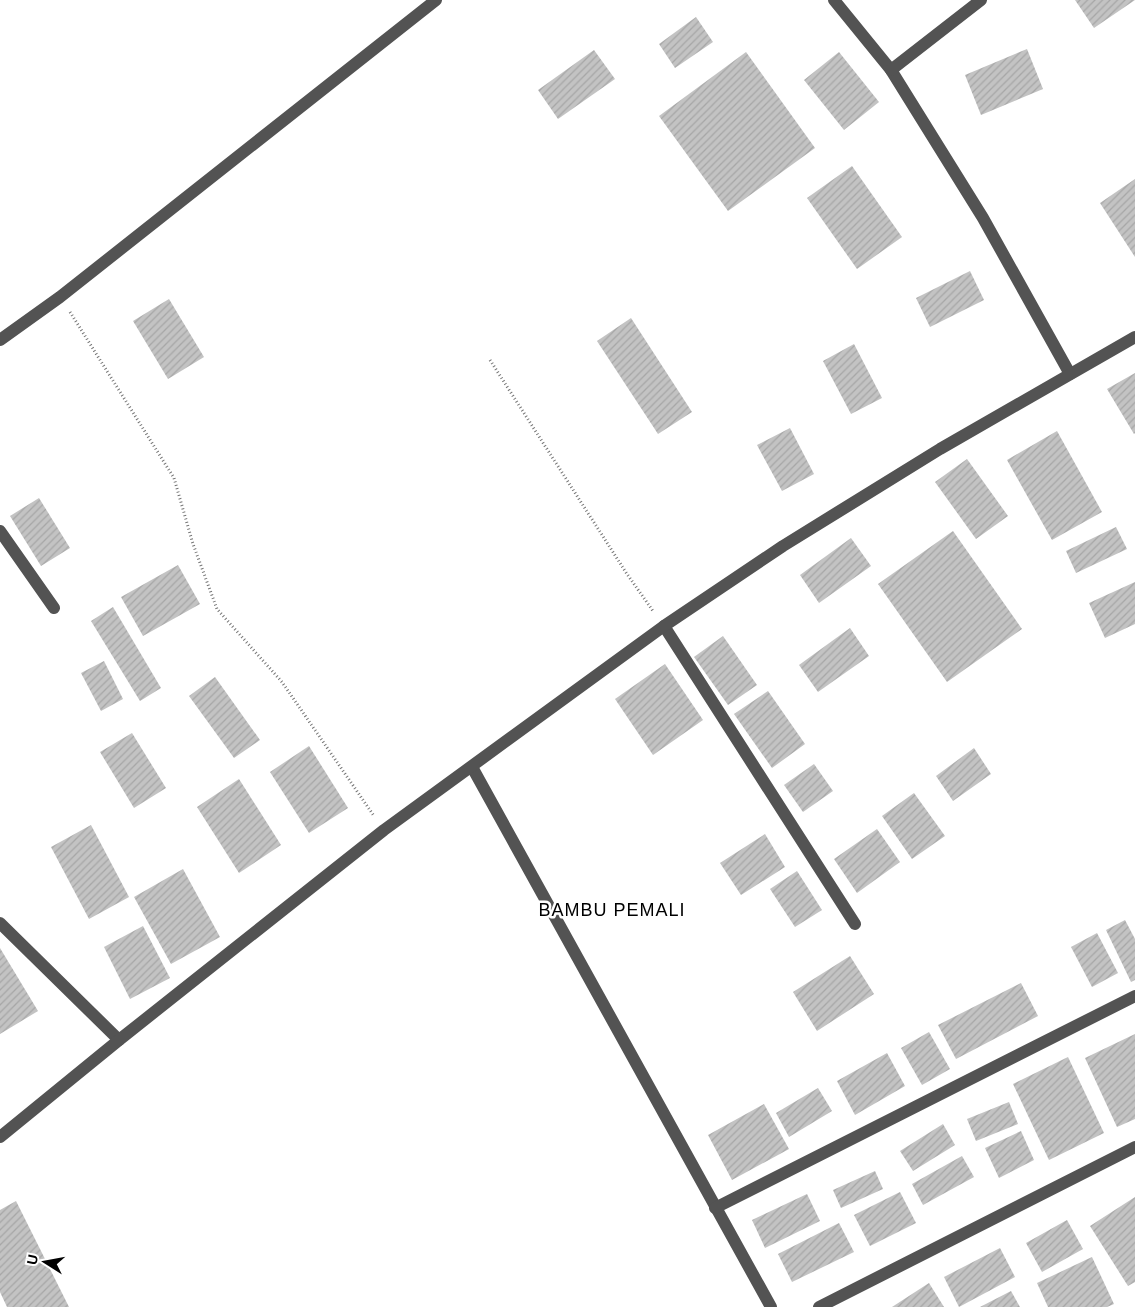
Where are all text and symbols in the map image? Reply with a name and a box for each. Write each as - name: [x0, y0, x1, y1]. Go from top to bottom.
- district label: BAMBU PEMALI: [538, 900, 686, 920]
- north arrow: [20, 1237, 70, 1287]
- text: U: [23, 1253, 41, 1266]

